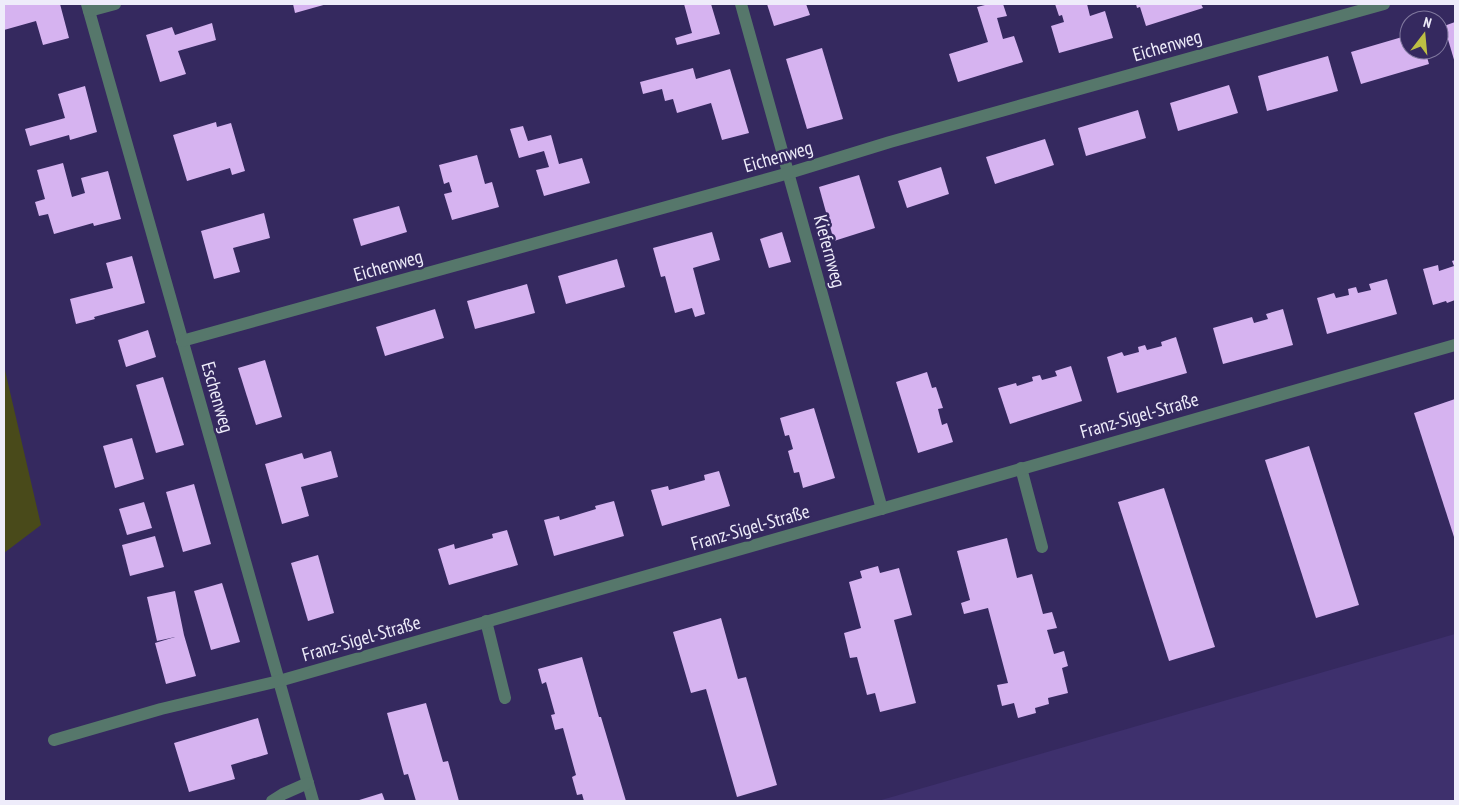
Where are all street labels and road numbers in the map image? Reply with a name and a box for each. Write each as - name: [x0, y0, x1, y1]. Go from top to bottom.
- street label: Eichenweg: [1130, 24, 1204, 66]
- street label: Eichenweg: [741, 135, 815, 177]
- street label: Kiefernweg: [809, 212, 851, 290]
- street label: Eichenweg: [351, 244, 425, 286]
- street label: Eschenweg: [196, 359, 240, 435]
- street label: Franz-Sigel-Straße: [1077, 387, 1201, 443]
- street label: Franz-Sigel-Straße: [688, 499, 812, 555]
- street label: Franz-Sigel-Straße: [299, 610, 423, 666]

